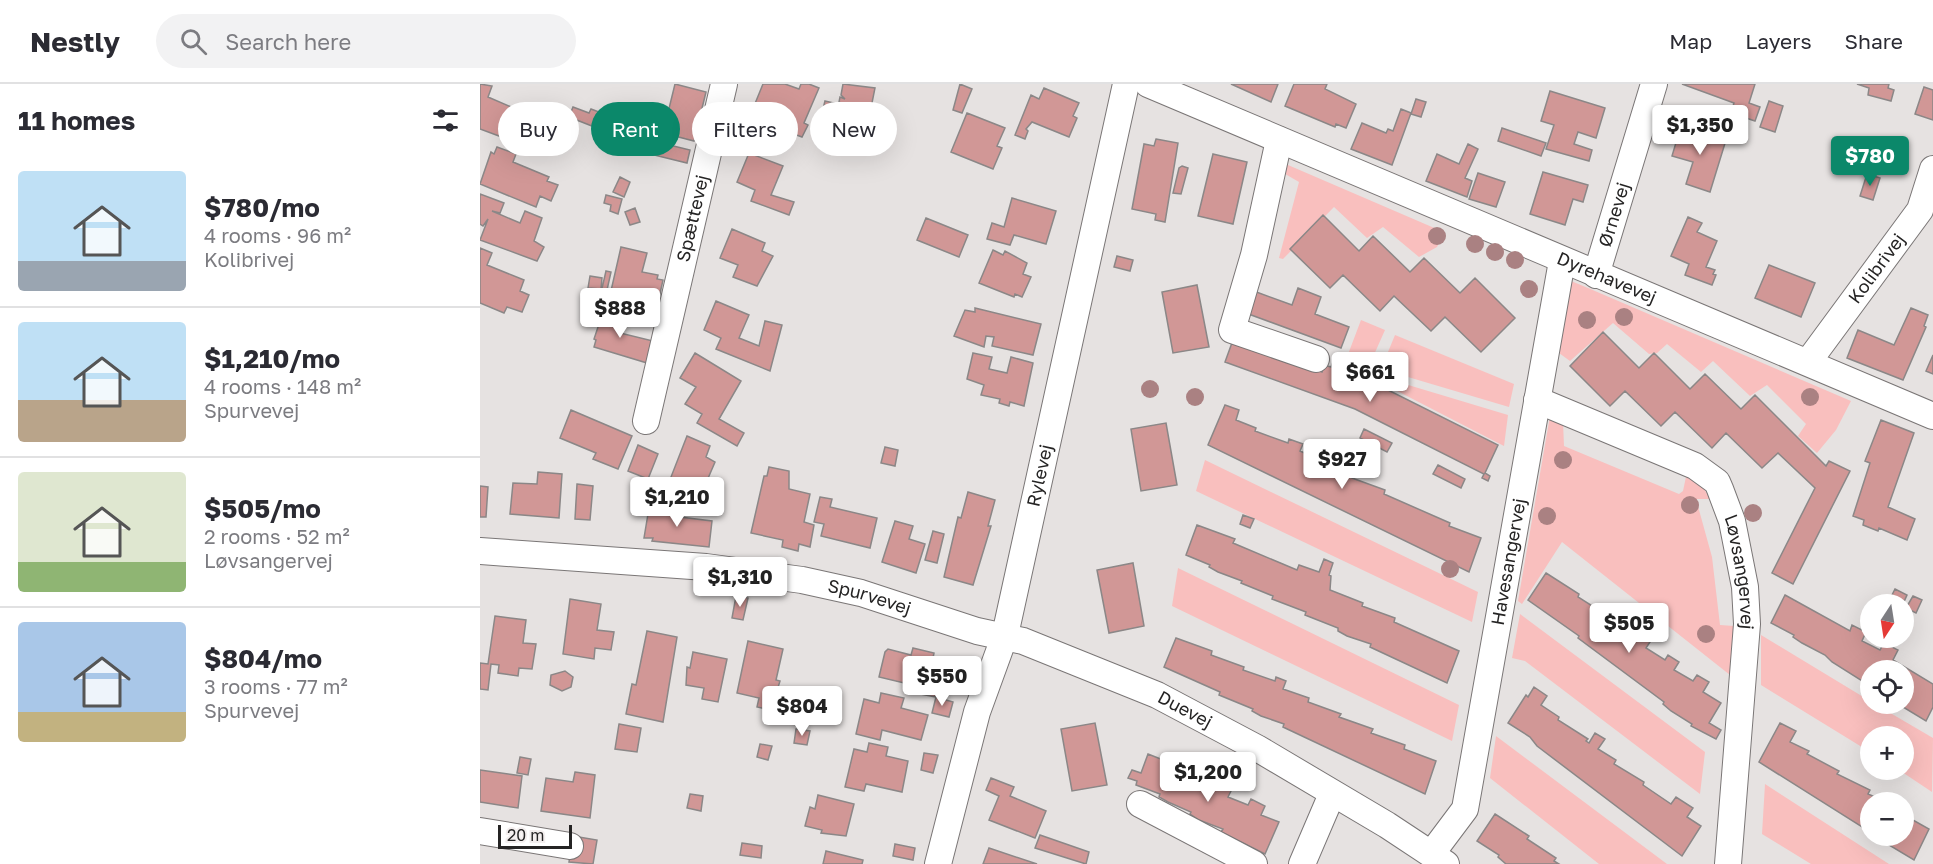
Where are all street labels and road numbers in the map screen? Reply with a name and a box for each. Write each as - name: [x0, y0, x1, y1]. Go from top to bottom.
- street label: Spættevej: [671, 172, 713, 264]
- street label: Ørnevej: [1593, 179, 1634, 249]
- street label: Kolibrivej: [1843, 229, 1909, 307]
- street label: Dyrehavevej: [1554, 246, 1660, 308]
- street label: Rylevej: [1022, 442, 1057, 509]
- street label: Havesangervej: [1486, 496, 1530, 627]
- street label: Løvsangervej: [1720, 511, 1759, 630]
- street label: Spurvevej: [826, 574, 914, 619]
- street label: Duevej: [1154, 685, 1216, 732]

